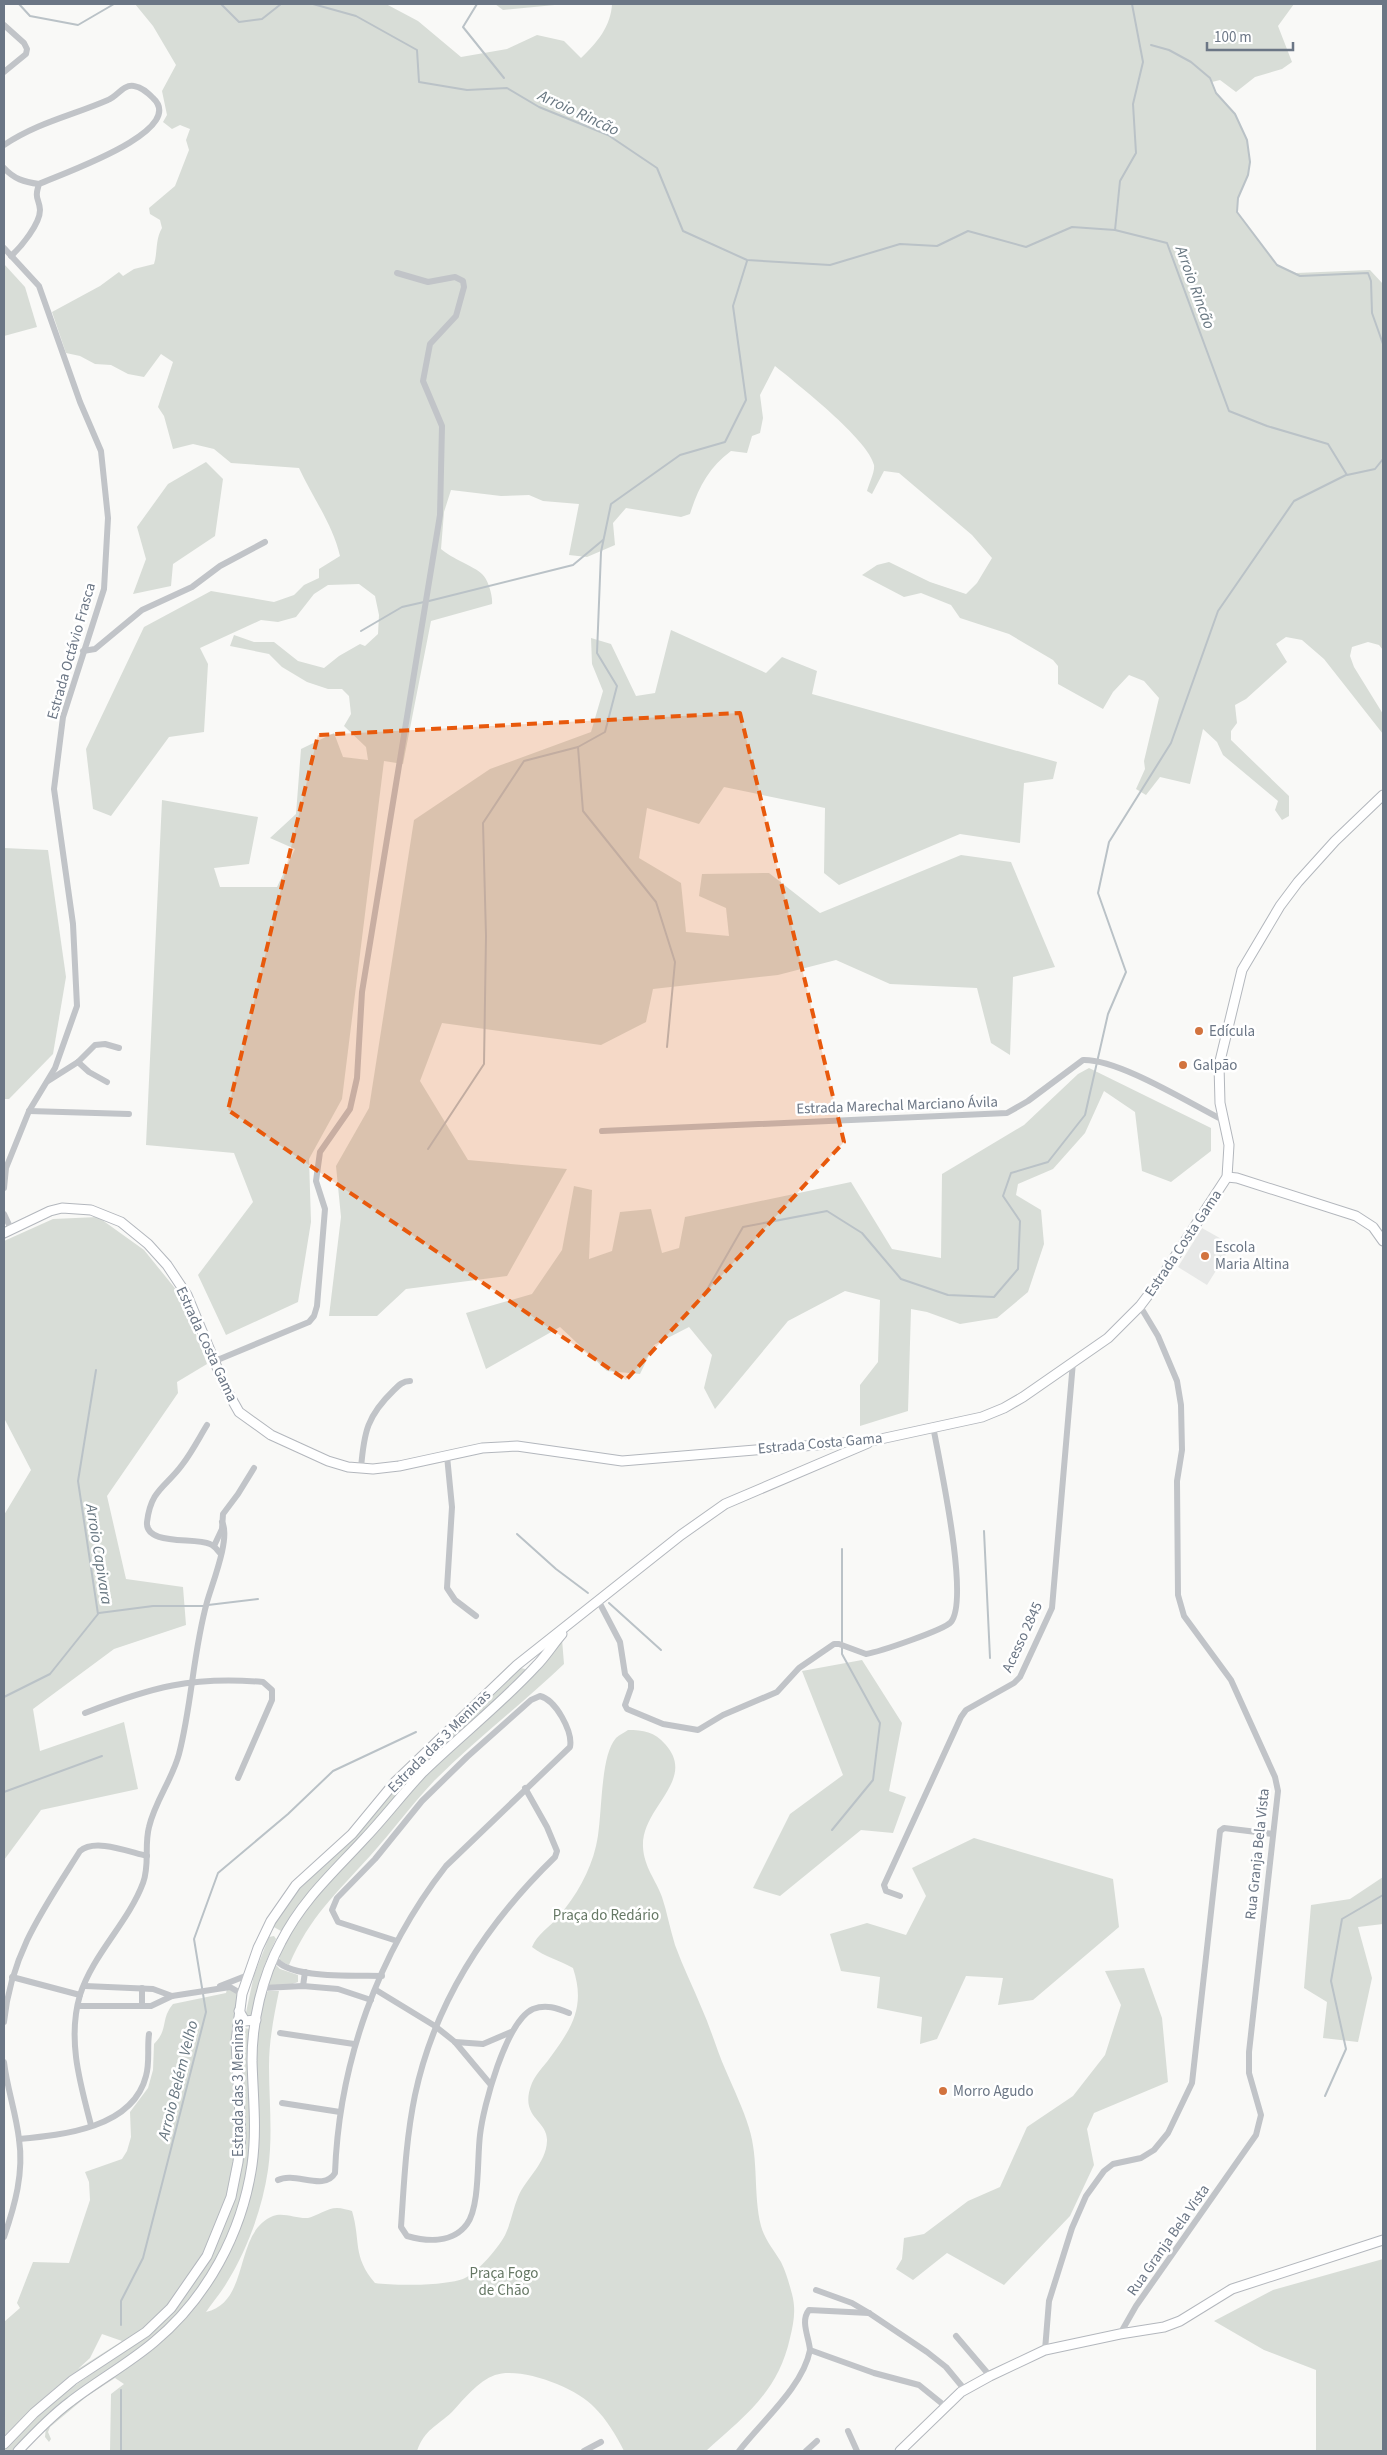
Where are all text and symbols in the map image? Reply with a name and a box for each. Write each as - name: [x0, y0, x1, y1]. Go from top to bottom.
- scale bar: [1207, 20, 1293, 52]
- text: 100 m: [1214, 27, 1252, 48]
- water label: Arroio Rincão: [534, 84, 623, 141]
- water label: Arroio Rincão: [1169, 242, 1220, 332]
- street label: Estrada Octávio Frasca: [42, 580, 101, 722]
- place label: Edícula: [1209, 1021, 1255, 1042]
- marker: Edícula: [1193, 1025, 1205, 1037]
- place label: Galpão: [1193, 1055, 1237, 1076]
- marker: Galpão: [1177, 1059, 1189, 1071]
- street label: Estrada Marechal Marciano Ávila: [796, 1091, 998, 1120]
- street label: Estrada Costa Gama: [1140, 1186, 1227, 1301]
- place label: Escola Maria Altina: [1215, 1237, 1289, 1275]
- marker: Escola Maria Altina: [1199, 1250, 1211, 1262]
- street label: Estrada Costa Gama: [171, 1283, 242, 1405]
- street label: Estrada Costa Gama: [757, 1428, 883, 1459]
- water label: Arroio Capivara: [80, 1501, 118, 1607]
- street label: Acesso 2845: [997, 1598, 1048, 1676]
- street label: Estrada das 3 Meninas: [383, 1685, 496, 1798]
- street label: Rua Granja Bela Vista: [1240, 1787, 1275, 1921]
- park label: Praça do Redário: [553, 1905, 659, 1926]
- water label: Arroio Belém Velho: [152, 2018, 203, 2143]
- street label: Estrada das 3 Meninas: [228, 2019, 249, 2157]
- place label: Morro Agudo: [953, 2081, 1034, 2102]
- marker: Morro Agudo: [937, 2085, 949, 2097]
- street label: Rua Granja Bela Vista: [1122, 2180, 1215, 2300]
- park label: Praça Fogo de Chão: [470, 2263, 538, 2301]

